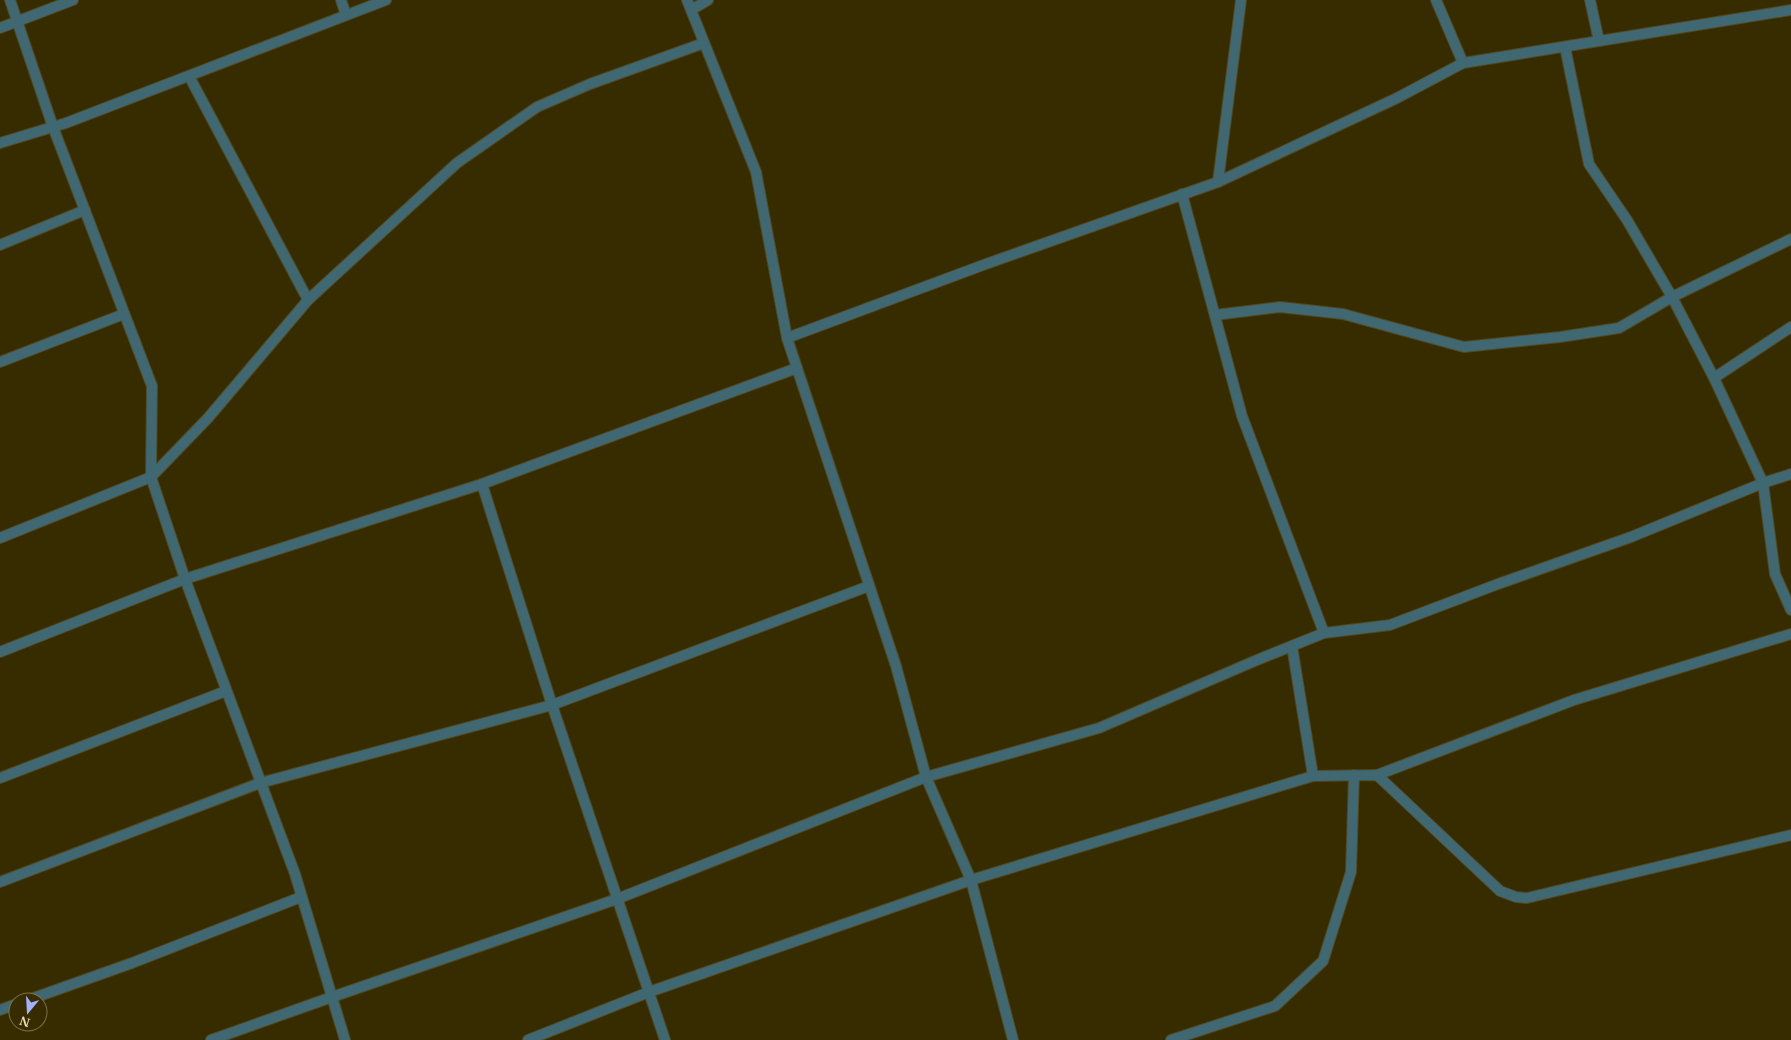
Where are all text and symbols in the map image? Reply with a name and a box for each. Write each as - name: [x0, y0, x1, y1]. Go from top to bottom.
- north arrow: [8, 992, 48, 1032]
- text: N: [17, 1013, 32, 1030]

